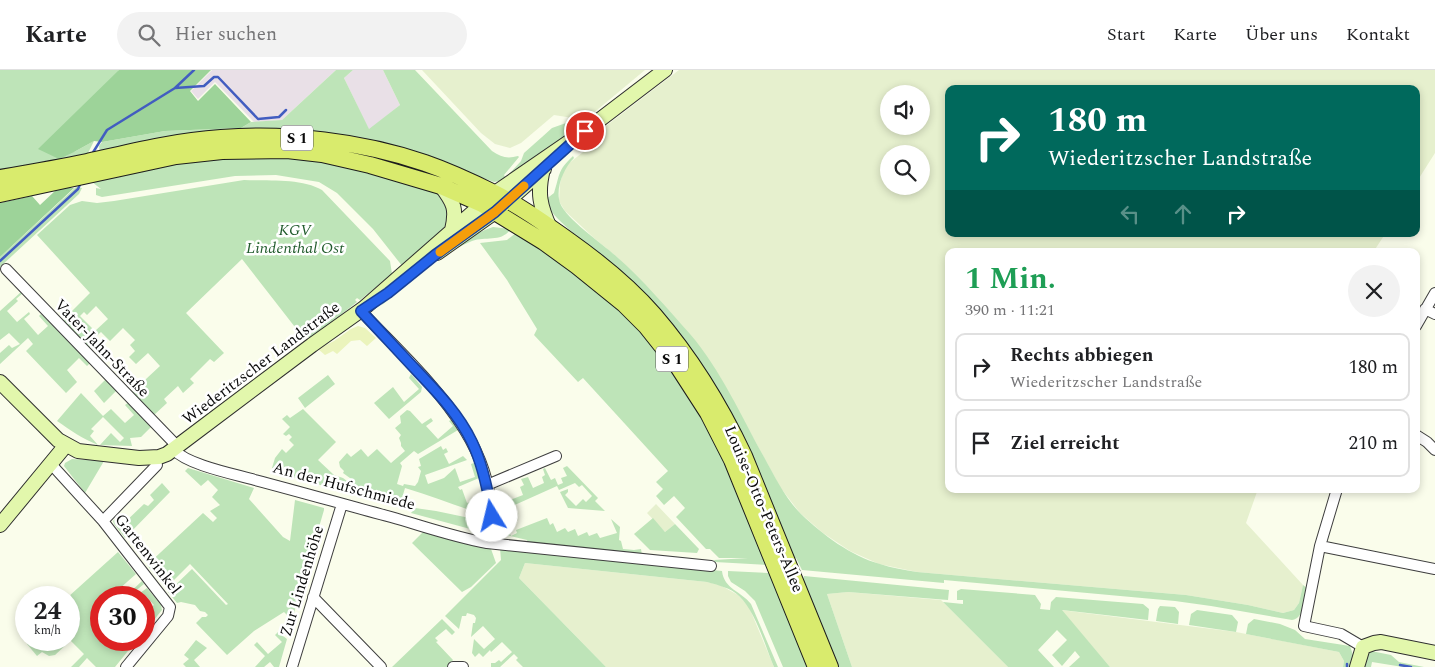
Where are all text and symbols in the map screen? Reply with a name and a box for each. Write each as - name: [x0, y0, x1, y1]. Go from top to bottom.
- search box: [117, 12, 467, 57]
- text: Karte: [25, 17, 87, 53]
- text: Hier suchen: [175, 20, 277, 49]
- icon: search: [135, 21, 163, 49]
- text: Start: [1107, 21, 1145, 48]
- text: Karte: [1173, 21, 1217, 48]
- text: Über uns: [1245, 21, 1318, 48]
- text: Kontakt: [1346, 21, 1410, 48]
- map controls: [880, 85, 930, 195]
- button: sound: [880, 85, 930, 135]
- text: 180 m: [1048, 94, 1147, 147]
- icon: right: [965, 105, 1030, 170]
- pin: [564, 110, 606, 152]
- icon: arrive: [571, 117, 599, 145]
- road number: S 1: [281, 126, 313, 150]
- text: Wiederitzscher Landstraße: [1048, 142, 1312, 175]
- button: search: [880, 145, 930, 195]
- icon: left: [1116, 200, 1144, 228]
- icon: ahead: [1169, 200, 1197, 228]
- icon: right: [1222, 200, 1250, 228]
- park label: KGV Lindenthal Ost: [246, 218, 345, 260]
- text: 1 Min.: [965, 256, 1056, 302]
- button: close: [1348, 265, 1400, 317]
- street label: Vater-Jahn-Straße: [49, 293, 155, 403]
- street label: Wiederitzscher Landstraße: [177, 296, 345, 430]
- text: 390 m · 11:21: [965, 298, 1055, 322]
- text: Rechts abbiegen: [1010, 341, 1154, 370]
- road number: S 1: [656, 346, 688, 372]
- icon: right: [967, 353, 995, 381]
- text: 180 m: [1348, 353, 1398, 382]
- text: Wiederitzscher Landstraße: [1010, 370, 1202, 394]
- street label: Louise-Otto-Peters-Allee: [718, 422, 810, 596]
- icon: arrive: [967, 429, 995, 457]
- text: Ziel erreicht: [1010, 429, 1120, 458]
- text: 210 m: [1348, 429, 1398, 458]
- street label: An der Hufschmiede: [270, 455, 418, 517]
- position arrow: [465, 489, 517, 541]
- street label: Gartenwinkel: [109, 509, 187, 599]
- street label: Zur Lindenhöhe: [274, 522, 330, 640]
- speed limit sign: 30: [90, 586, 155, 651]
- text: 24: [33, 593, 62, 631]
- text: km/h: [34, 621, 61, 640]

